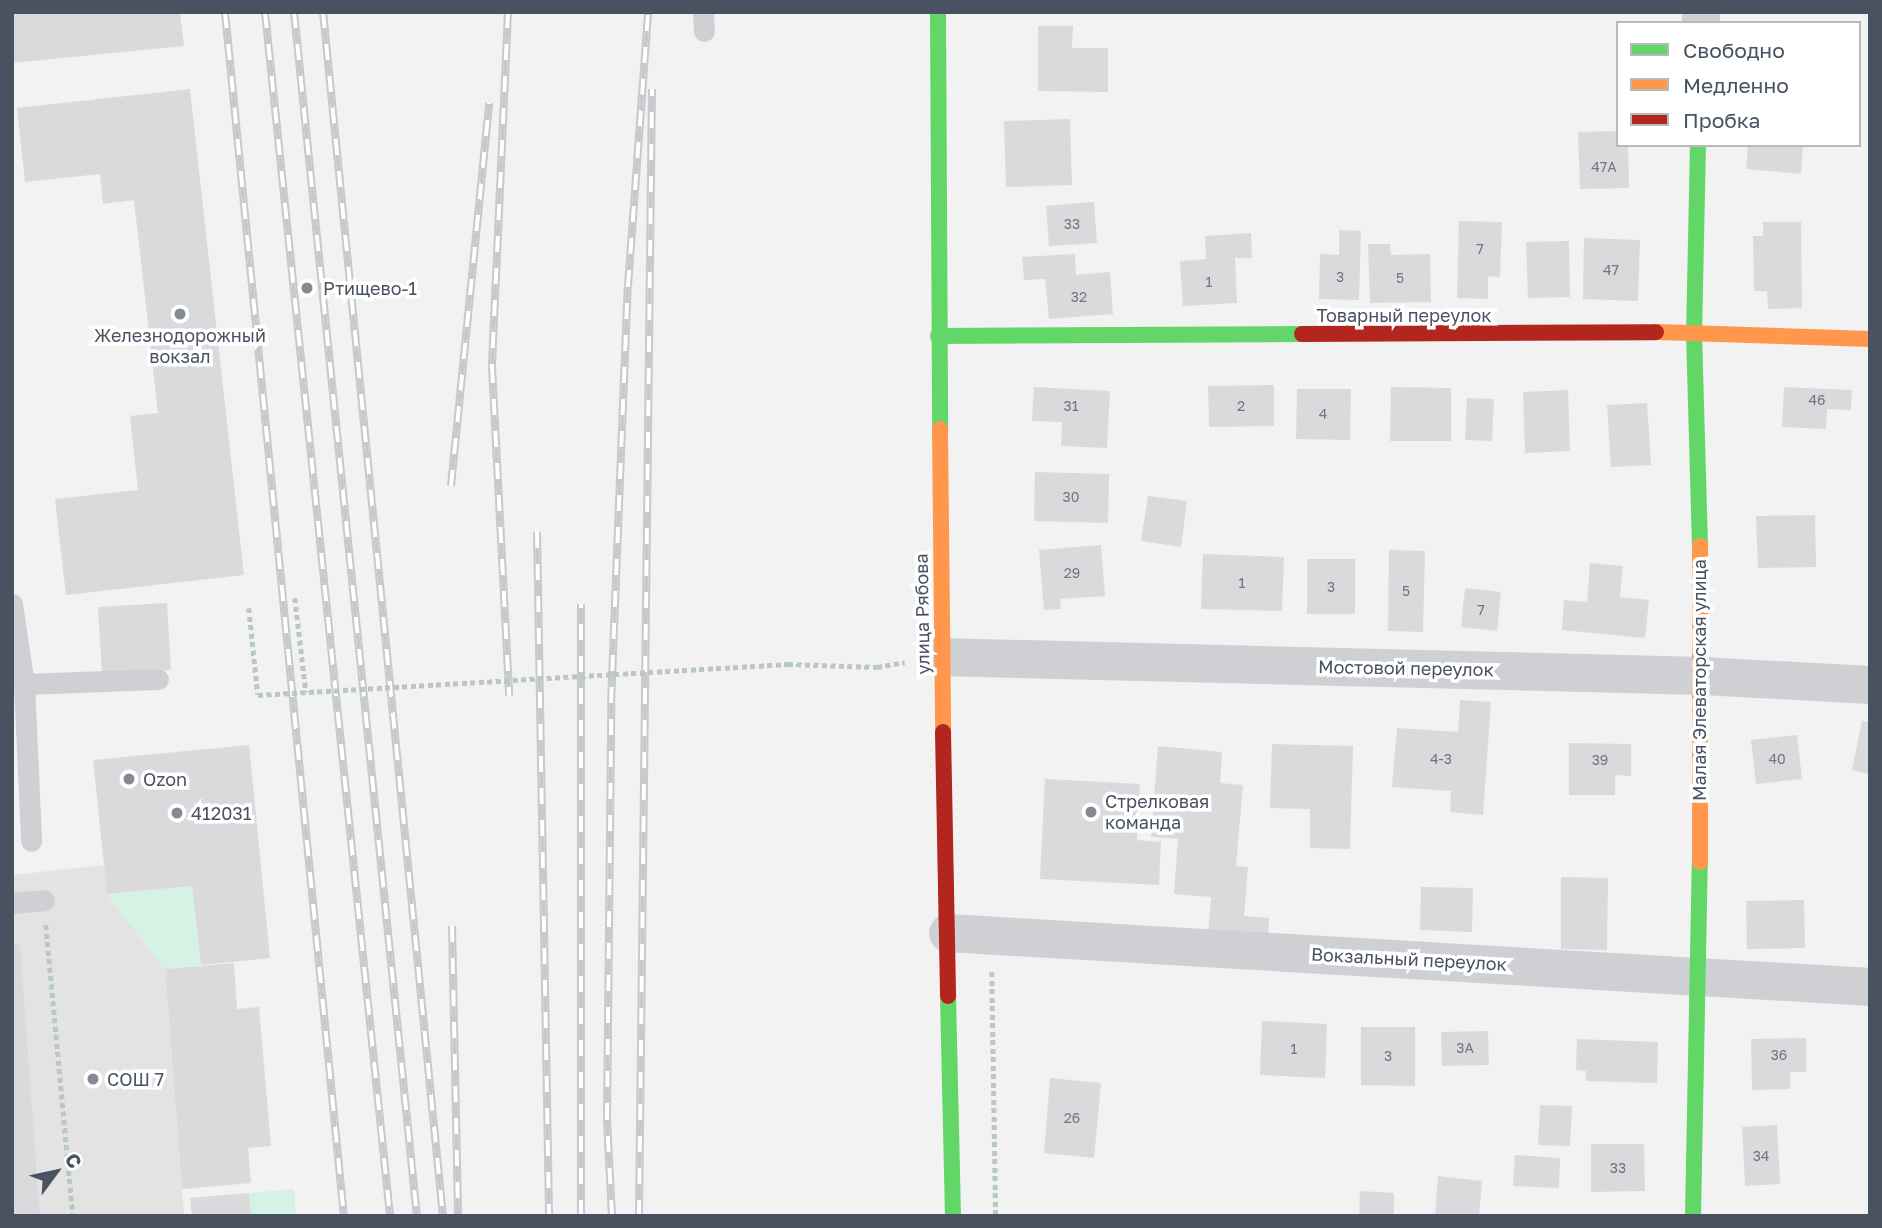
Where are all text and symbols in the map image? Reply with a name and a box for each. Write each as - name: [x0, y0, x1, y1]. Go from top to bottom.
- legend: [1616, 21, 1861, 147]
- text: Свободно: [1683, 37, 1785, 63]
- text: Медленно: [1683, 72, 1789, 98]
- text: Пробка: [1683, 107, 1761, 133]
- house number: 47А: [1591, 159, 1617, 175]
- house number: 33: [1064, 216, 1080, 232]
- house number: 7: [1476, 241, 1484, 257]
- house number: 47: [1603, 262, 1619, 278]
- house number: 3: [1336, 269, 1344, 285]
- house number: 5: [1396, 270, 1404, 286]
- house number: 1: [1206, 274, 1212, 290]
- place label: Ртищево-1: [323, 277, 417, 299]
- marker: Ртищево-1: [297, 278, 317, 298]
- house number: 32: [1071, 289, 1087, 305]
- street label: Товарный переулок: [1316, 304, 1492, 326]
- marker: Железнодорожный вокзал: [172, 306, 188, 322]
- place label: Железнодорожный вокзал: [94, 325, 266, 368]
- house number: 46: [1808, 392, 1826, 408]
- house number: 31: [1064, 398, 1078, 414]
- house number: 2: [1237, 398, 1245, 414]
- house number: 4: [1319, 406, 1327, 422]
- house number: 30: [1063, 489, 1079, 505]
- street label: улица Рябова: [910, 553, 934, 675]
- street label: Малая Элеваторская улица: [1688, 559, 1710, 801]
- house number: 29: [1064, 565, 1080, 581]
- house number: 1: [1239, 575, 1245, 591]
- house number: 3: [1327, 579, 1335, 595]
- house number: 5: [1402, 583, 1410, 599]
- house number: 7: [1477, 602, 1485, 618]
- street label: Мостовой переулок: [1318, 656, 1494, 680]
- house number: 4-3: [1430, 751, 1452, 767]
- house number: 40: [1768, 751, 1786, 767]
- house number: 39: [1592, 752, 1608, 768]
- place label: Ozon: [143, 768, 187, 790]
- marker: Ozon: [121, 771, 137, 787]
- place label: Стрелковая команда: [1105, 791, 1209, 834]
- place label: 412031: [191, 802, 252, 824]
- marker: Стрелковая команда: [1083, 804, 1099, 820]
- marker: 412031: [169, 805, 185, 821]
- street label: Вокзальный переулок: [1311, 943, 1507, 975]
- house number: 3А: [1456, 1040, 1474, 1056]
- house number: 1: [1291, 1041, 1297, 1057]
- house number: 36: [1771, 1047, 1787, 1063]
- house number: 3: [1384, 1048, 1392, 1064]
- place label: СОШ 7: [107, 1068, 164, 1090]
- marker: СОШ 7: [85, 1071, 101, 1087]
- house number: 26: [1064, 1110, 1080, 1126]
- north arrow: [21, 1137, 91, 1207]
- text: С: [61, 1148, 87, 1172]
- house number: 34: [1753, 1148, 1769, 1164]
- house number: 33: [1610, 1160, 1626, 1176]

